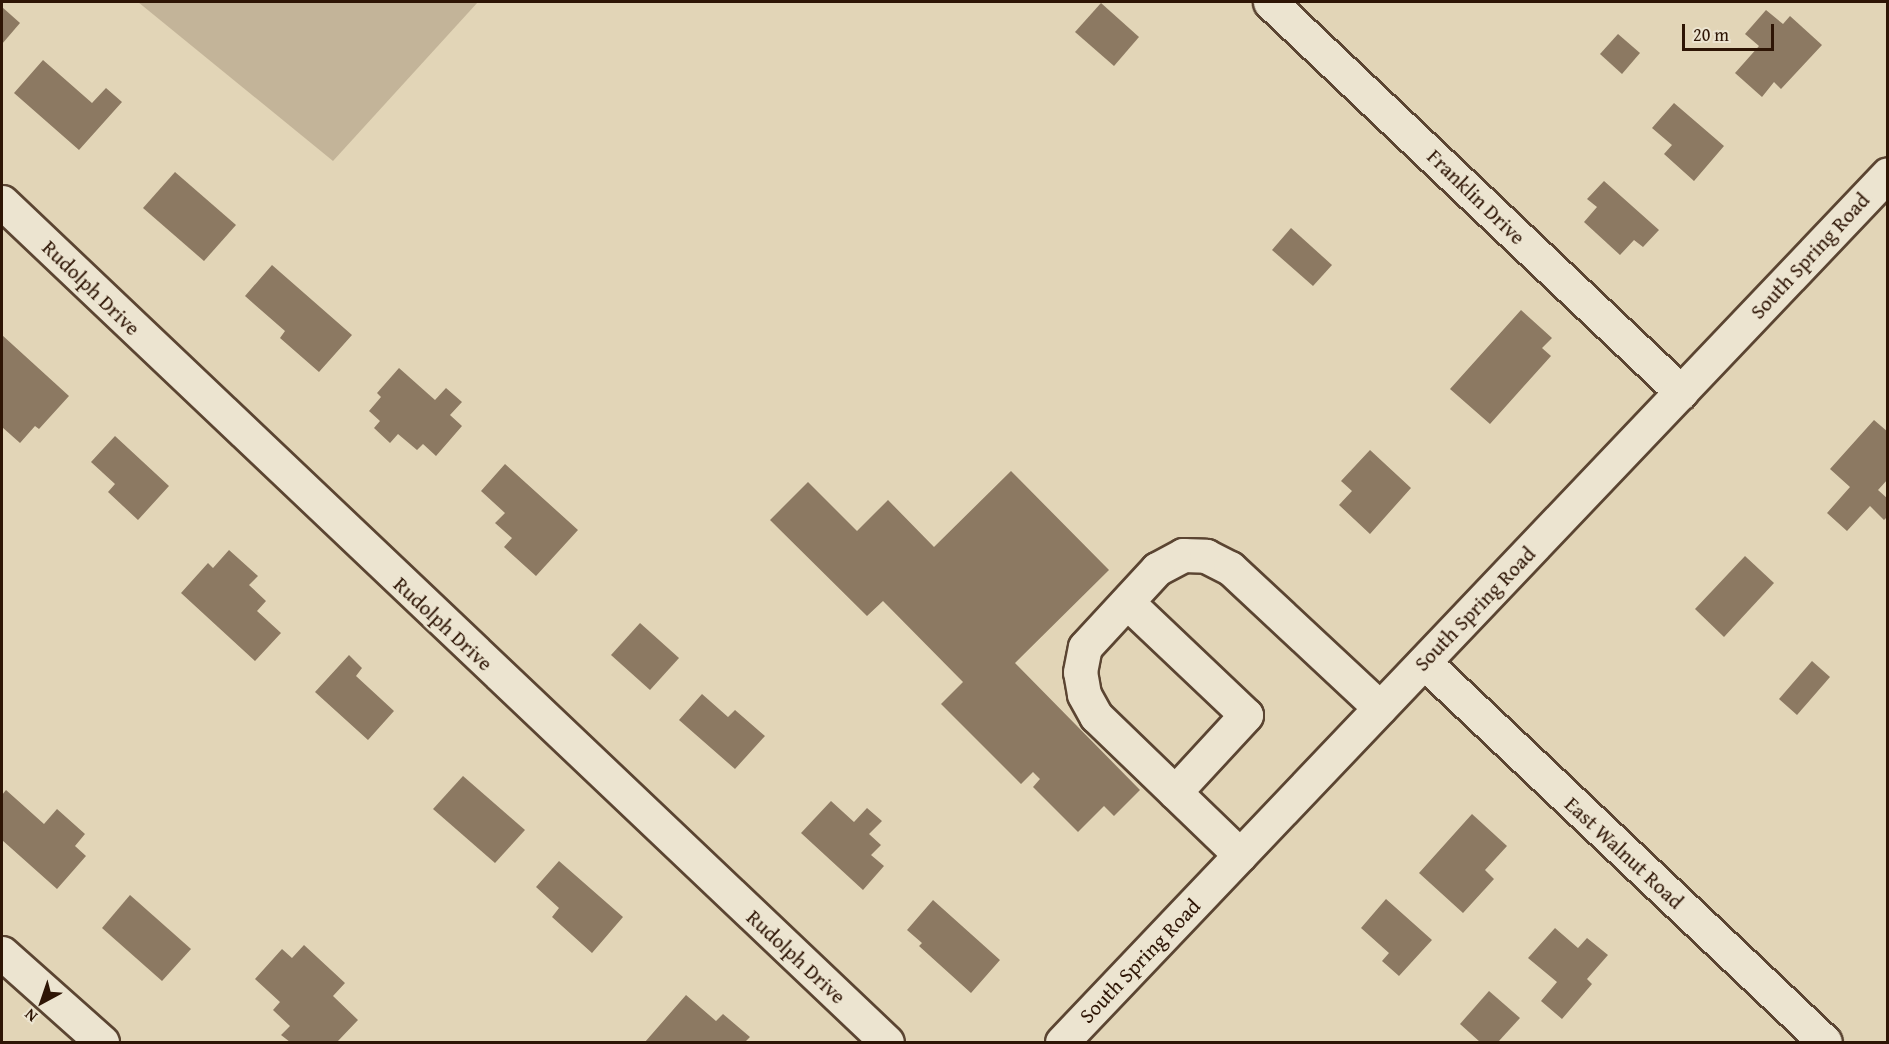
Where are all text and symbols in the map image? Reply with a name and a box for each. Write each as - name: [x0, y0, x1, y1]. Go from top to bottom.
- scale bar: [1685, 12, 1776, 50]
- text: 20 m: [1693, 21, 1729, 48]
- street label: Franklin Drive: [1422, 144, 1530, 250]
- street label: South Spring Road: [1745, 188, 1875, 324]
- street label: Rudolph Drive: [37, 235, 145, 341]
- street label: South Spring Road: [1409, 542, 1541, 676]
- street label: Rudolph Drive: [388, 572, 498, 676]
- street label: East Walnut Road: [1559, 792, 1689, 914]
- street label: South Spring Road: [1074, 894, 1206, 1028]
- street label: Rudolph Drive: [741, 905, 851, 1009]
- north arrow: [12, 972, 72, 1032]
- text: N: [19, 1003, 42, 1028]

